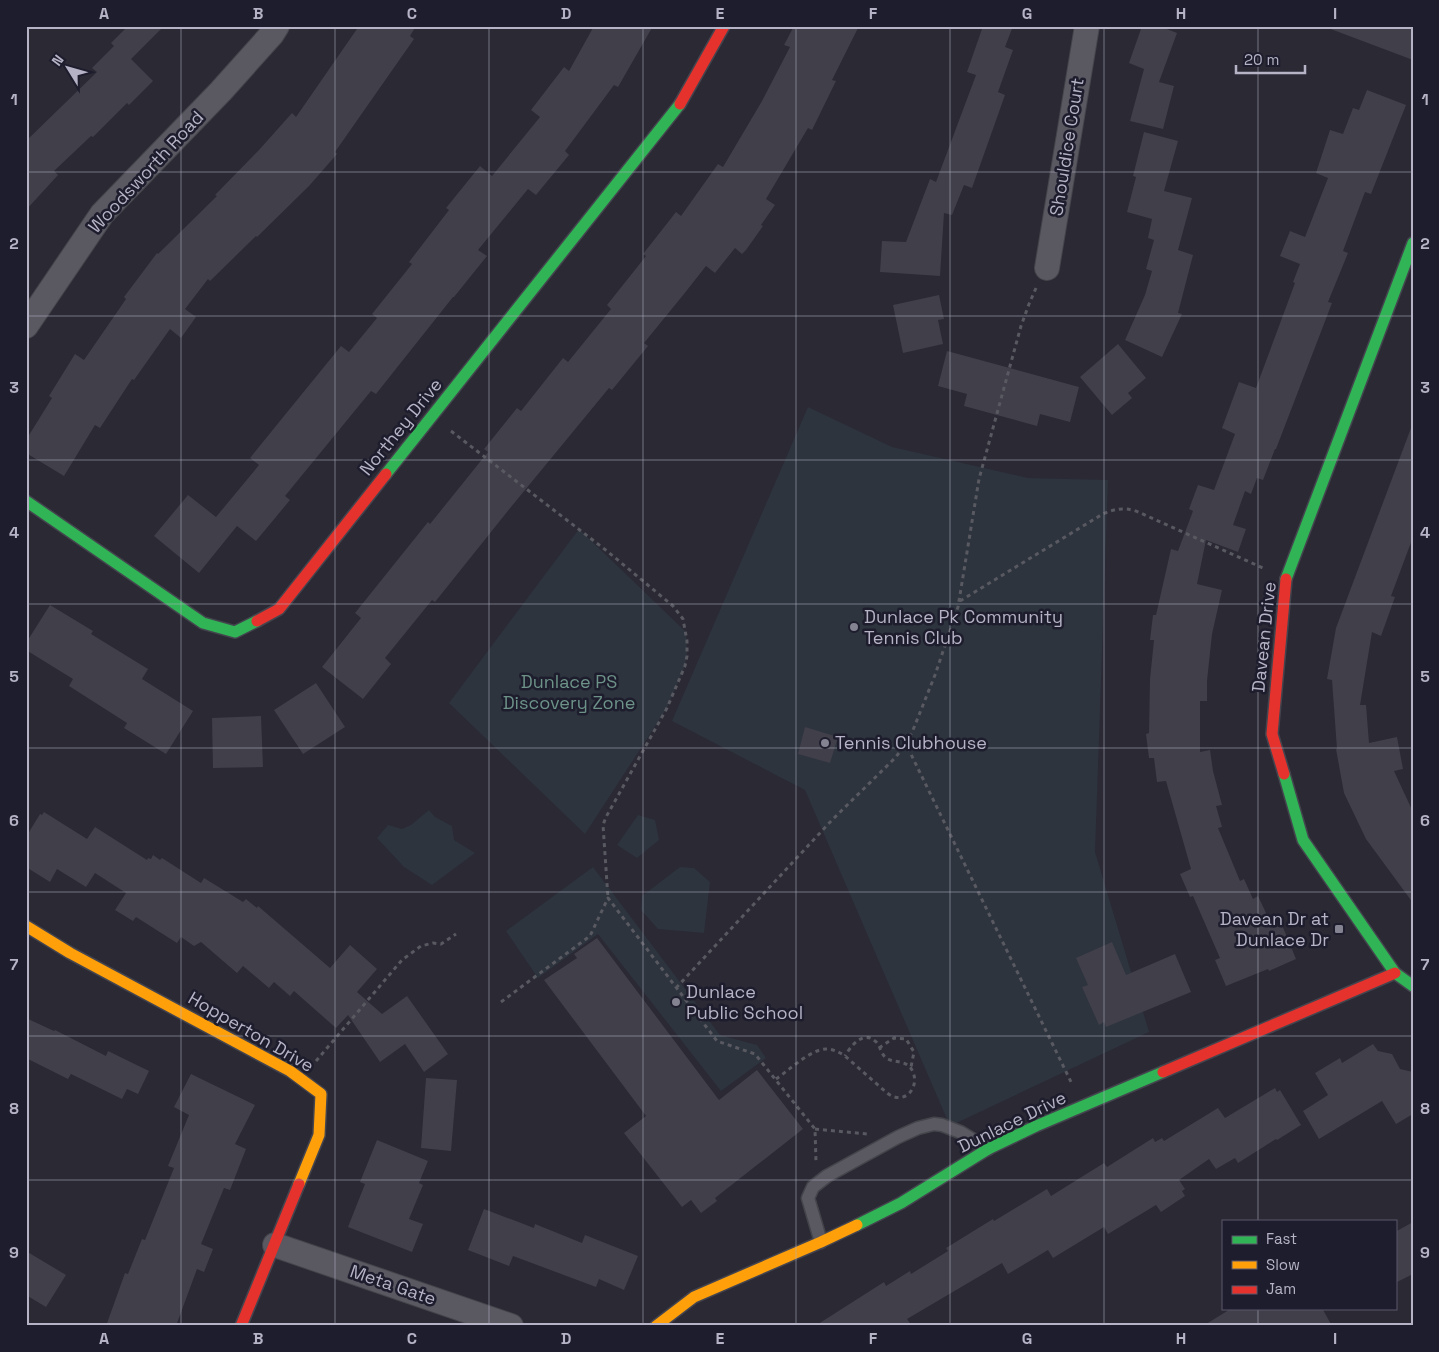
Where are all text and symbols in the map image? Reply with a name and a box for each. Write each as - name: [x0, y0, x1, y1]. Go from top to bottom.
- text: A: [99, 3, 109, 24]
- text: B: [253, 3, 263, 24]
- text: C: [407, 3, 417, 24]
- text: D: [561, 3, 571, 24]
- text: E: [716, 3, 725, 24]
- text: F: [869, 3, 878, 24]
- text: G: [1022, 3, 1032, 24]
- text: H: [1176, 3, 1186, 24]
- text: I: [1333, 3, 1337, 24]
- north arrow: [42, 42, 92, 92]
- scale bar: [1236, 42, 1305, 74]
- text: 20 m: [1244, 50, 1279, 69]
- text: N: [48, 51, 68, 69]
- street label: Shouldice Court: [1044, 76, 1089, 218]
- text: 1: [10, 89, 18, 110]
- text: 1: [1421, 89, 1429, 110]
- street label: Woodsworth Road: [83, 106, 208, 238]
- text: 2: [9, 233, 19, 254]
- text: 2: [1420, 233, 1430, 254]
- street label: Northey Drive: [354, 373, 447, 480]
- text: 3: [9, 377, 19, 398]
- text: 3: [1420, 377, 1430, 398]
- text: 4: [9, 522, 19, 543]
- text: 4: [1420, 522, 1430, 543]
- street label: Davean Drive: [1246, 581, 1281, 693]
- place label: Dunlace Pk Community Tennis Club: [864, 605, 1063, 649]
- marker: Dunlace Pk Community Tennis Club: [848, 621, 860, 633]
- text: 5: [9, 666, 19, 687]
- text: 5: [1420, 666, 1430, 687]
- park label: Dunlace PS Discovery Zone: [503, 670, 635, 714]
- place label: Tennis Clubhouse: [835, 731, 987, 754]
- marker: Tennis Clubhouse: [819, 737, 831, 749]
- text: 6: [9, 810, 19, 831]
- text: 6: [1420, 810, 1430, 831]
- place label: Davean Dr at Dunlace Dr: [1220, 907, 1329, 951]
- marker: Davean Dr at Dunlace Dr: [1333, 923, 1345, 935]
- text: 7: [10, 954, 19, 975]
- text: 7: [1421, 954, 1430, 975]
- place label: Dunlace Public School: [686, 980, 803, 1024]
- street label: Hopperton Drive: [184, 986, 318, 1077]
- marker: Dunlace Public School: [670, 996, 682, 1008]
- street label: Dunlace Drive: [954, 1085, 1070, 1158]
- text: 8: [9, 1098, 19, 1119]
- text: 8: [1420, 1098, 1430, 1119]
- legend: [1222, 1220, 1396, 1310]
- text: Fast: [1266, 1229, 1297, 1248]
- text: 9: [9, 1242, 19, 1263]
- text: 9: [1420, 1242, 1430, 1263]
- text: Slow: [1266, 1255, 1300, 1274]
- street label: Meta Gate: [347, 1259, 439, 1310]
- text: Jam: [1266, 1279, 1296, 1298]
- text: A: [99, 1328, 109, 1349]
- text: B: [253, 1328, 263, 1349]
- text: C: [407, 1328, 417, 1349]
- text: D: [561, 1328, 571, 1349]
- text: E: [716, 1328, 725, 1349]
- text: F: [869, 1328, 878, 1349]
- text: G: [1022, 1328, 1032, 1349]
- text: H: [1176, 1328, 1186, 1349]
- text: I: [1333, 1328, 1337, 1349]

